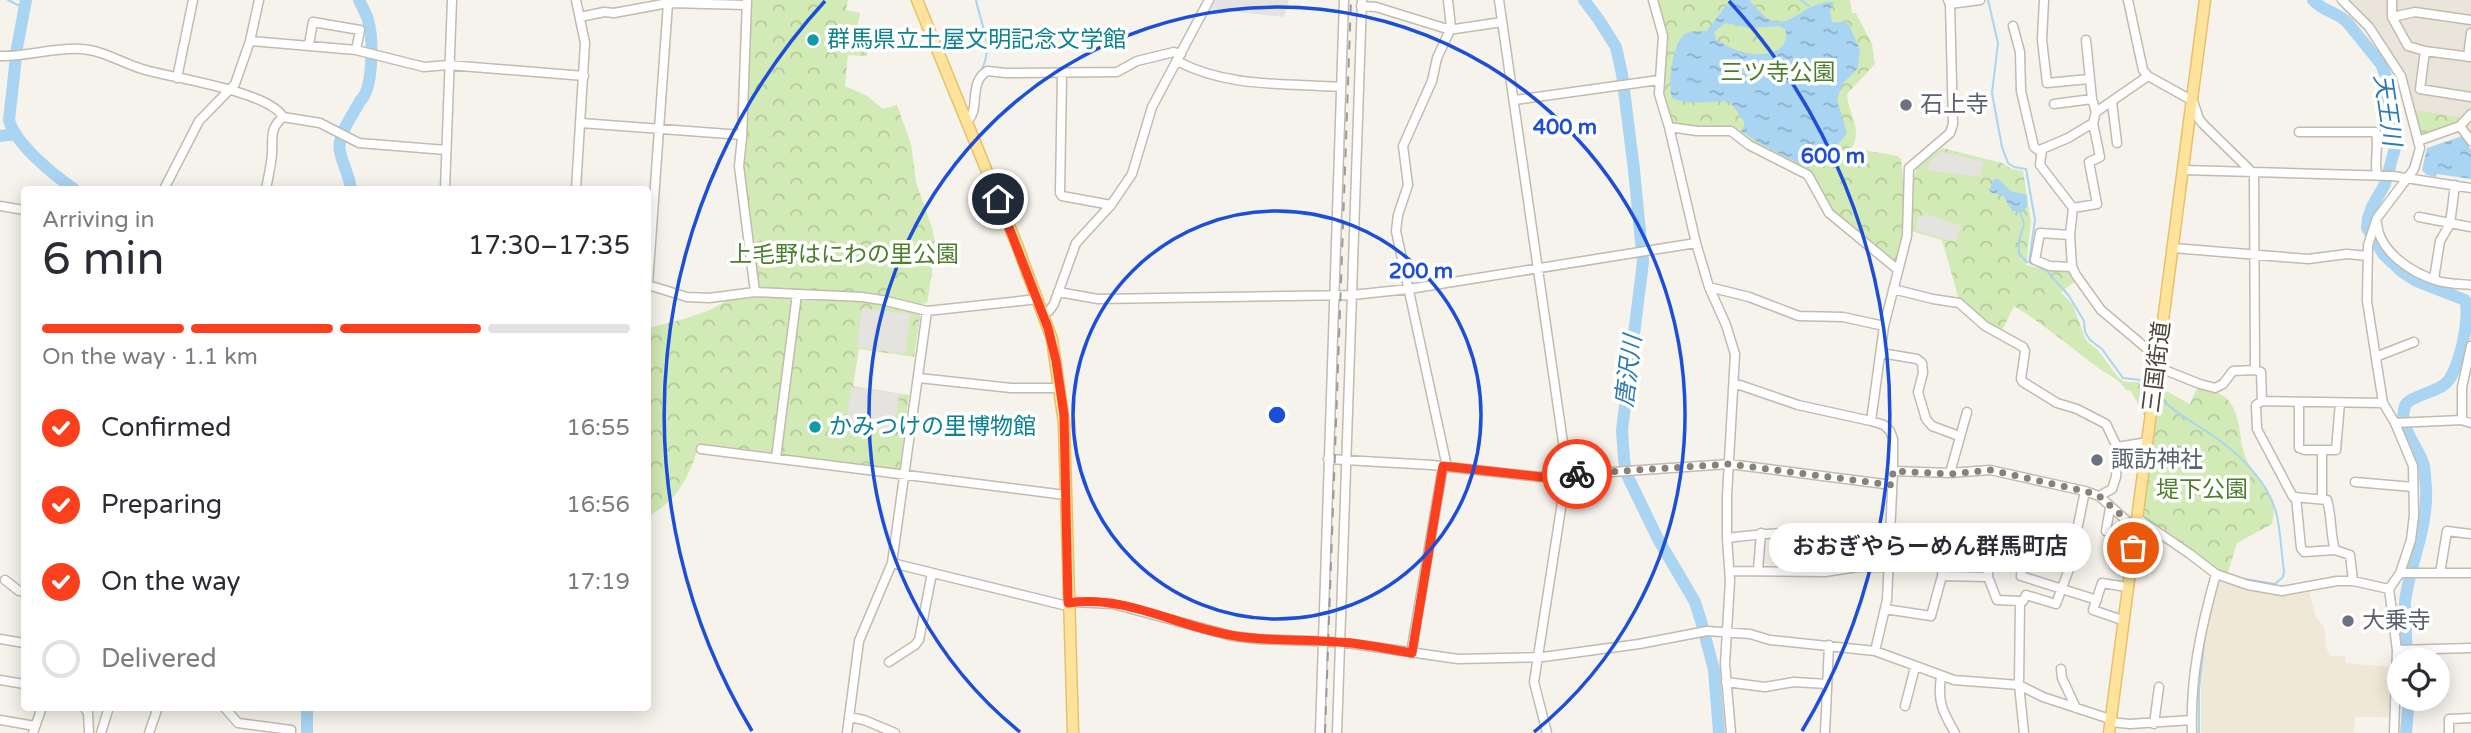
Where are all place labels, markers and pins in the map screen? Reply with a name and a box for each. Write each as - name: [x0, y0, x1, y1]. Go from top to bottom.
- place label: 群馬県立土屋文明記念文学館: [827, 26, 1126, 54]
- marker: 群馬県立土屋文明記念文学館: [805, 32, 821, 48]
- place label: 石上寺: [1920, 91, 1989, 119]
- marker: 石上寺: [1898, 97, 1914, 113]
- pin: [968, 169, 1028, 229]
- centre of rings: [1265, 403, 1289, 427]
- place label: かみつけの里博物館: [829, 413, 1036, 441]
- marker: かみつけの里博物館: [807, 419, 823, 435]
- place label: 諏訪神社: [2111, 446, 2203, 474]
- marker: 諏訪神社: [2089, 452, 2105, 468]
- pin: [2103, 518, 2163, 578]
- callout: おおぎやらーめん群馬町店: [1769, 524, 2091, 572]
- place label: 大乗寺: [2362, 607, 2431, 635]
- marker: 大乗寺: [2340, 613, 2356, 629]

